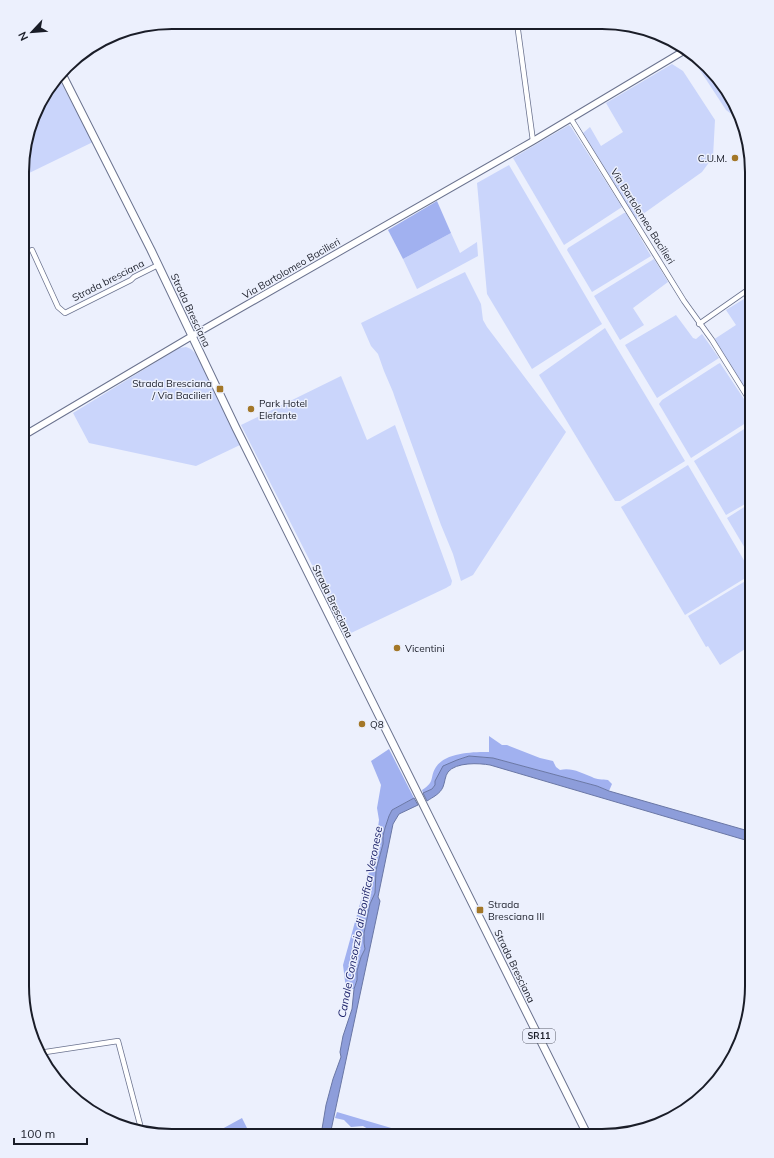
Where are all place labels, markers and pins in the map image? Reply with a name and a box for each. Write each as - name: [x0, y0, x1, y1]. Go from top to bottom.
- place label: C.U.M.: [698, 152, 727, 165]
- marker: C.U.M.: [730, 153, 740, 163]
- place label: Strada Bresciana / Via Bacilieri: [132, 377, 212, 402]
- marker: Strada Bresciana / Via Bacilieri: [215, 384, 225, 394]
- place label: Park Hotel Elefante: [259, 397, 307, 422]
- marker: Park Hotel Elefante: [246, 404, 256, 414]
- place label: Vicentini: [405, 642, 445, 655]
- marker: Vicentini: [392, 643, 402, 653]
- place label: Q8: [370, 718, 384, 731]
- marker: Q8: [357, 719, 367, 729]
- place label: Strada Bresciana III: [488, 898, 544, 923]
- marker: Strada Bresciana III: [475, 905, 485, 915]

